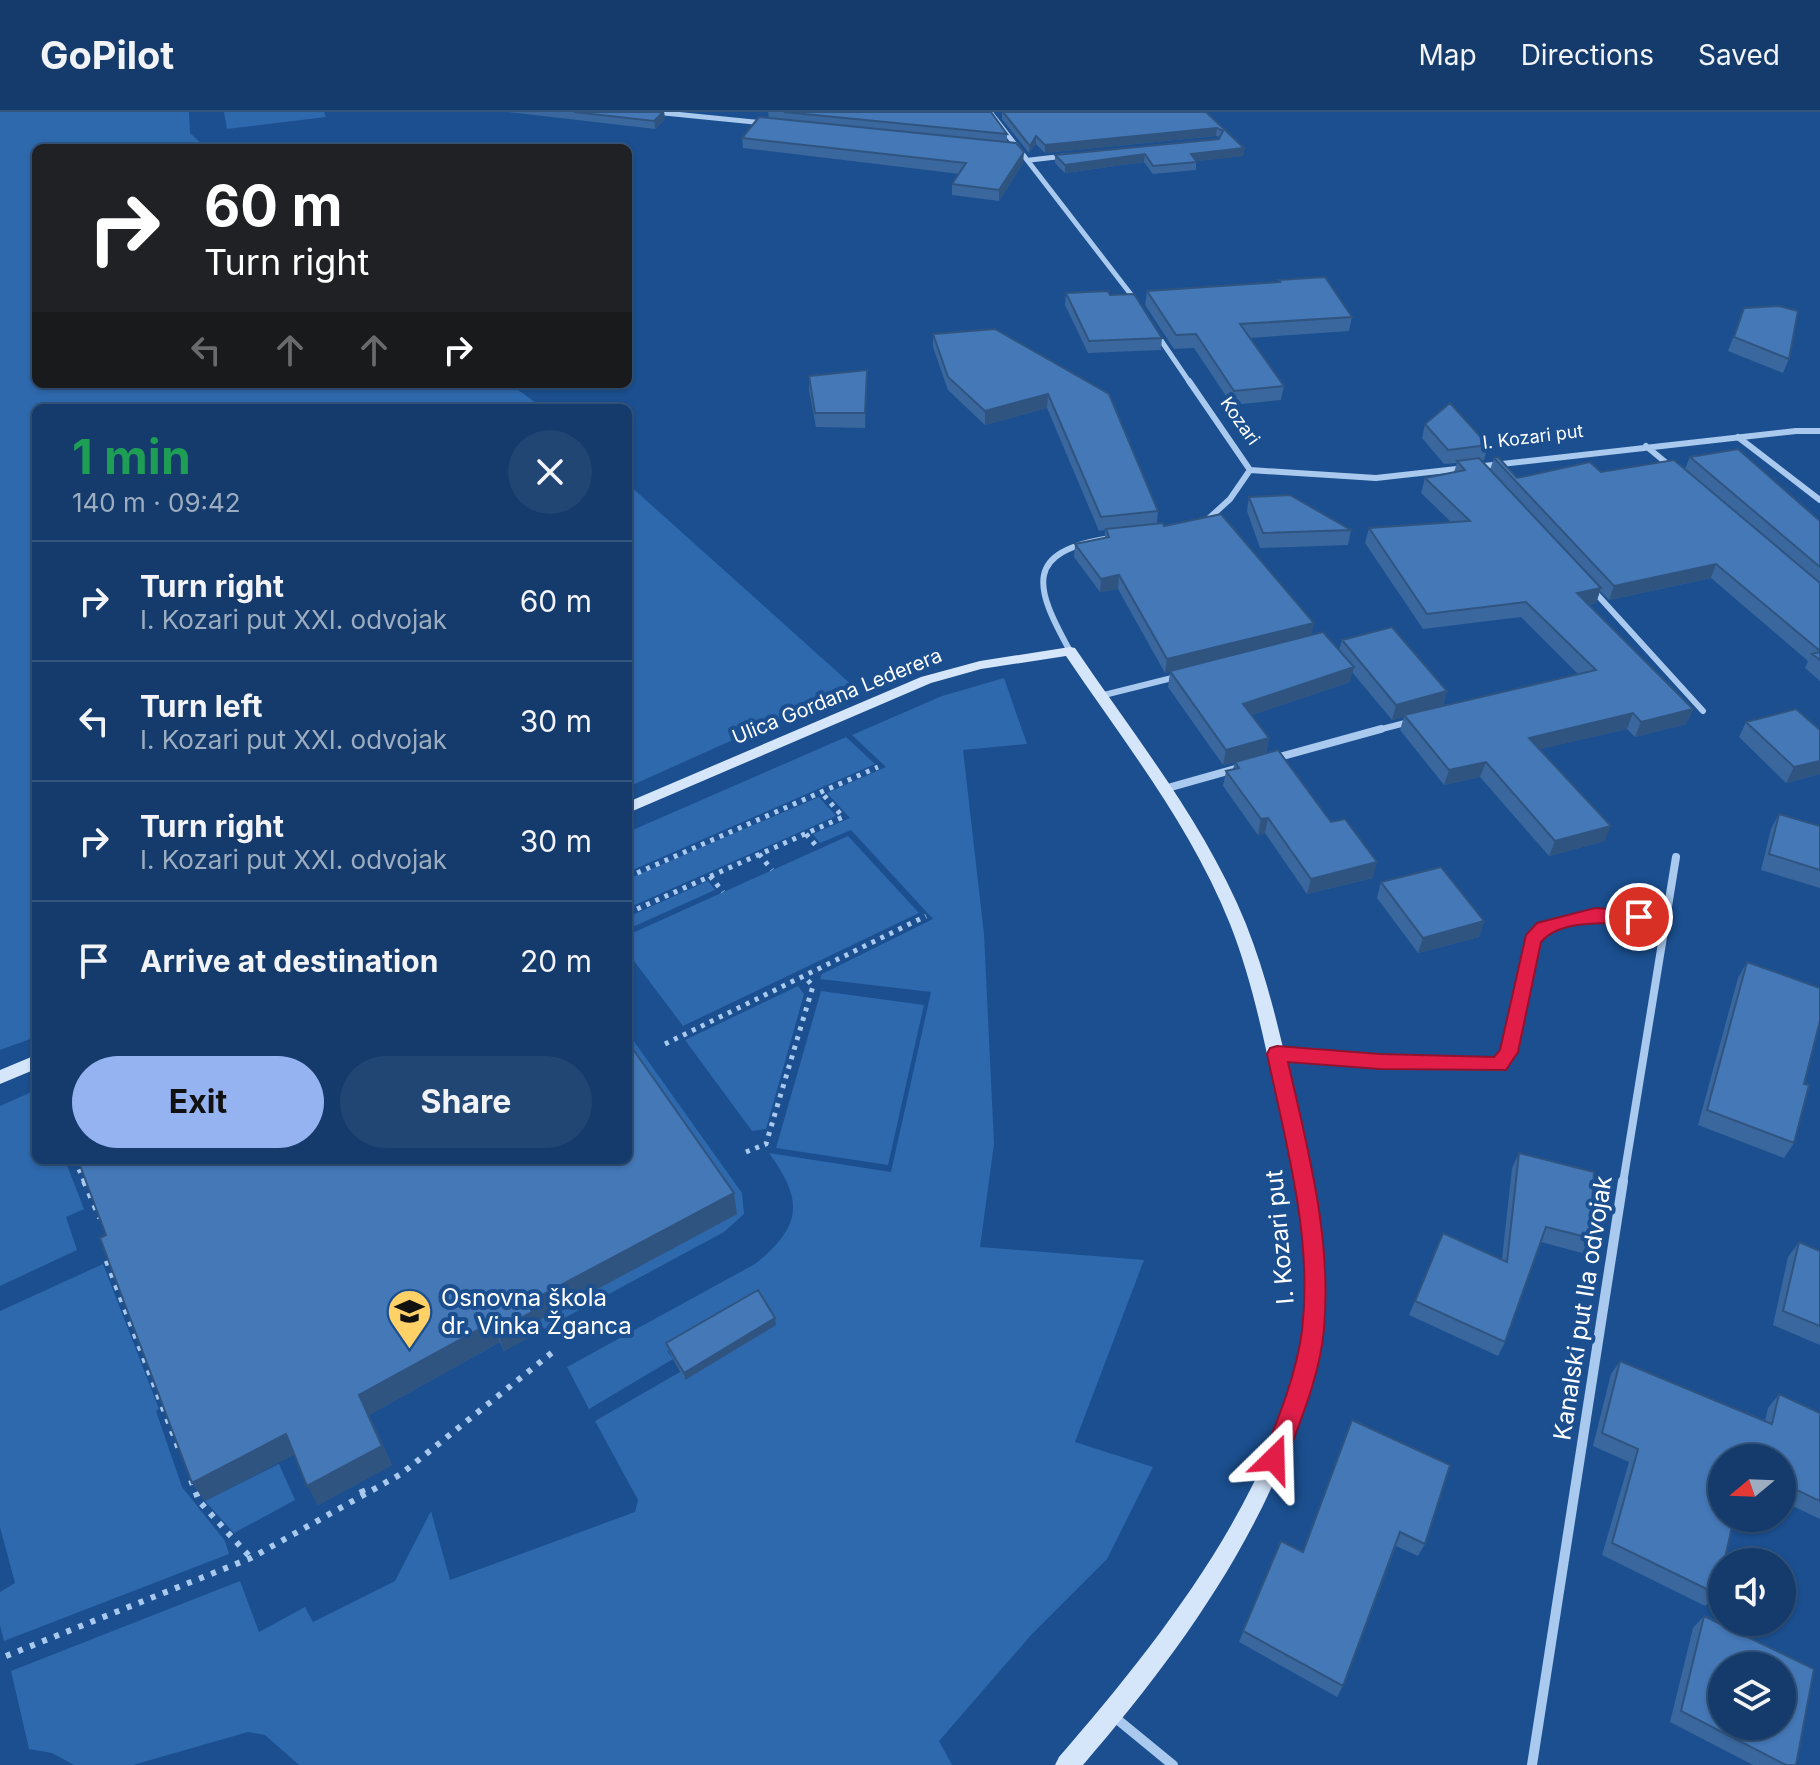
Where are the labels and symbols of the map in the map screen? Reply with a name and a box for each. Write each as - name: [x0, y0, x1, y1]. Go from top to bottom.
- street label: Kozari: [1216, 393, 1264, 449]
- street label: I. Kozari put: [1481, 420, 1584, 453]
- street label: Ulica Gordana Lederera: [729, 643, 945, 749]
- pin: [1605, 883, 1673, 951]
- street label: I. Kozari put: [1259, 1169, 1300, 1305]
- street label: Kanalski put IIa odvojak: [1547, 1174, 1618, 1442]
- place label: Osnovna škola dr. Vinka Žganca: [441, 1283, 632, 1340]
- school or university icon: Osnovna škola dr. Vinka Žganca: [386, 1288, 434, 1351]
- position arrow: [1232, 1417, 1316, 1501]
- north arrow: [1708, 1444, 1796, 1532]

